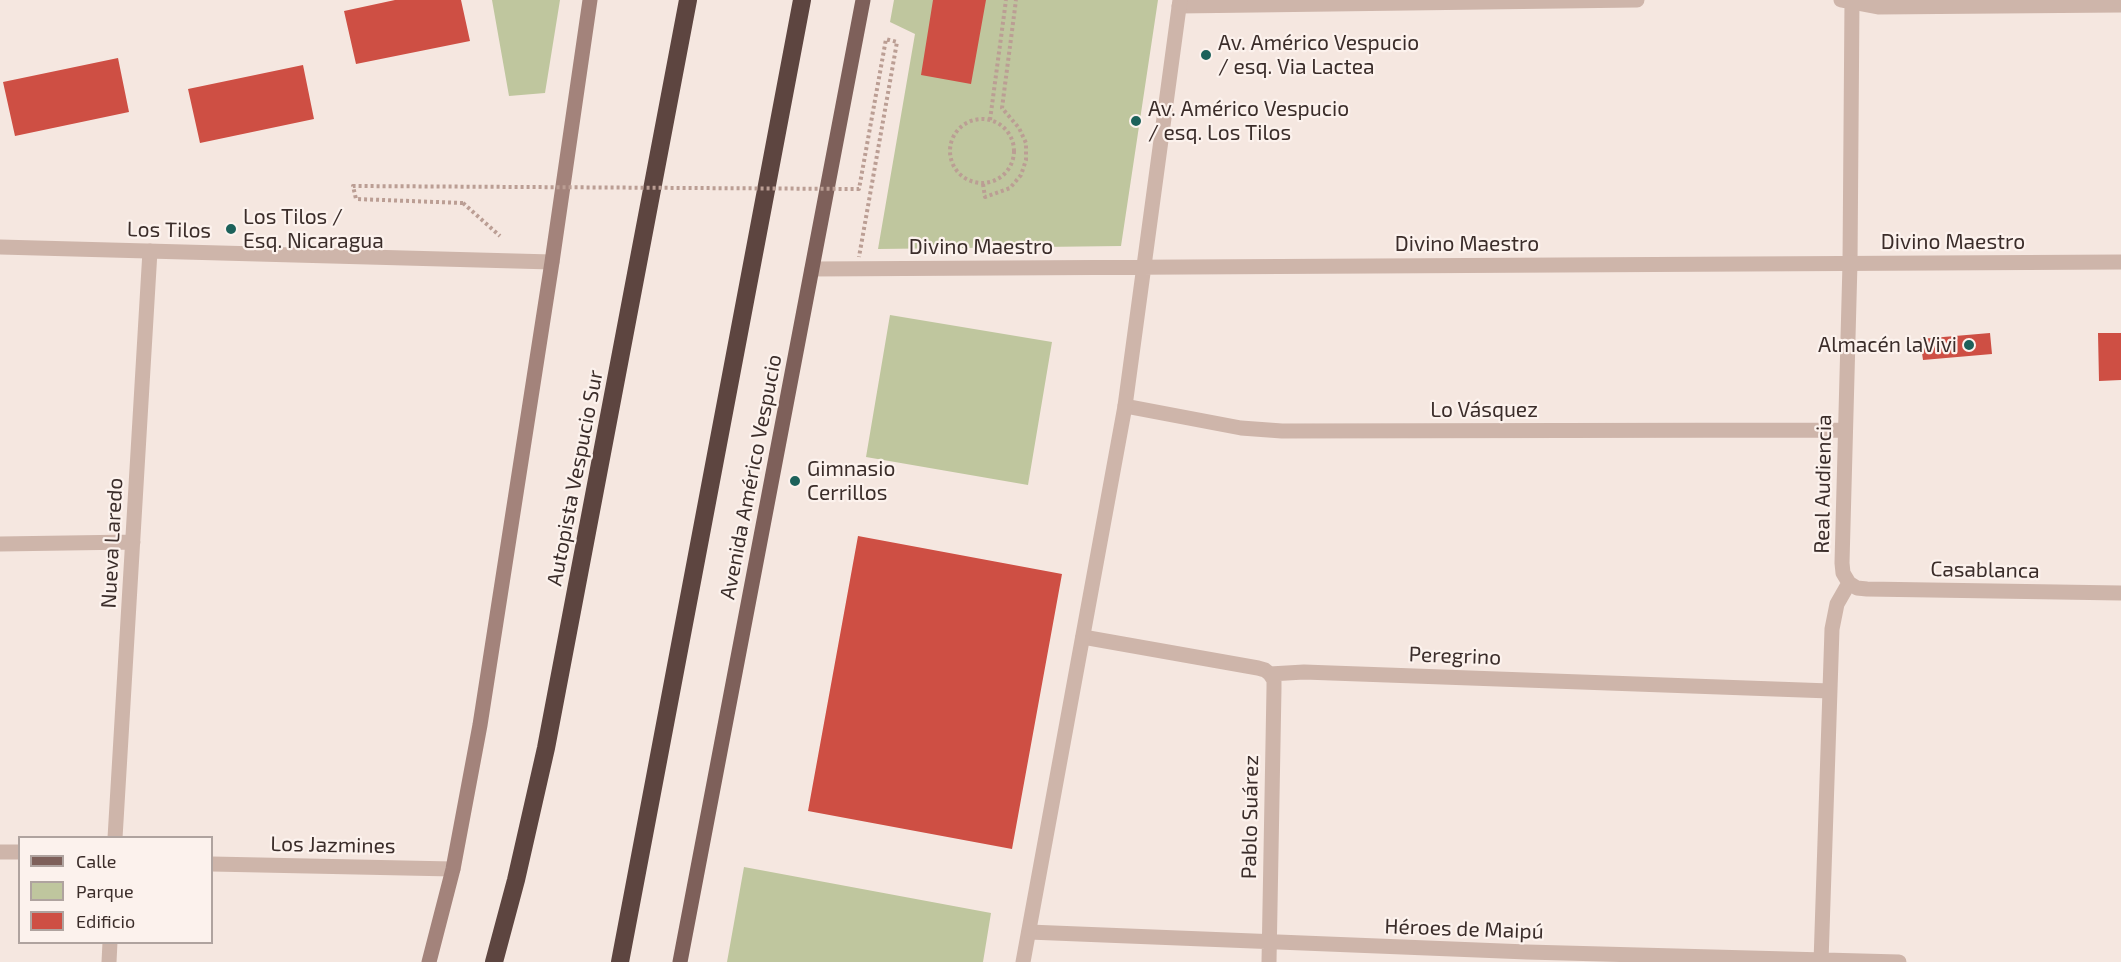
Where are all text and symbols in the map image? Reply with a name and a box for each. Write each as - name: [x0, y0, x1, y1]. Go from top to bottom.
- place label: Av. Américo Vespucio / esq. Via Lactea: [1218, 30, 1419, 80]
- marker: Av. Américo Vespucio / esq. Via Lactea: [1199, 48, 1213, 62]
- place label: Av. Américo Vespucio / esq. Los Tilos: [1148, 96, 1349, 146]
- marker: Av. Américo Vespucio / esq. Los Tilos: [1129, 114, 1143, 128]
- place label: Los Tilos / Esq. Nicaragua: [243, 204, 384, 254]
- street label: Los Tilos: [127, 217, 211, 243]
- marker: Los Tilos / Esq. Nicaragua: [224, 222, 238, 236]
- street label: Divino Maestro: [1881, 229, 2025, 255]
- street label: Divino Maestro: [1395, 231, 1539, 257]
- street label: Divino Maestro: [909, 234, 1053, 260]
- place label: Almacén laVivi: [1818, 332, 1957, 358]
- marker: Almacén laVivi: [1962, 338, 1976, 352]
- street label: Avenida Américo Vespucio: [715, 352, 787, 602]
- street label: Autopista Vespucio Sur: [542, 368, 608, 588]
- street label: Lo Vásquez: [1430, 397, 1538, 423]
- street label: Real Audiencia: [1809, 414, 1837, 554]
- place label: Gimnasio Cerrillos: [807, 456, 895, 506]
- marker: Gimnasio Cerrillos: [788, 474, 802, 488]
- street label: Nueva Laredo: [96, 477, 128, 609]
- street label: Casablanca: [1930, 556, 2040, 584]
- street label: Peregrino: [1408, 642, 1502, 670]
- street label: Pablo Suárez: [1236, 755, 1264, 879]
- street label: Los Jazmines: [270, 831, 396, 859]
- legend: [18, 836, 213, 944]
- text: Calle: [76, 850, 117, 872]
- text: Parque: [76, 880, 134, 902]
- text: Edificio: [76, 910, 135, 932]
- street label: Héroes de Maipú: [1384, 914, 1544, 944]

